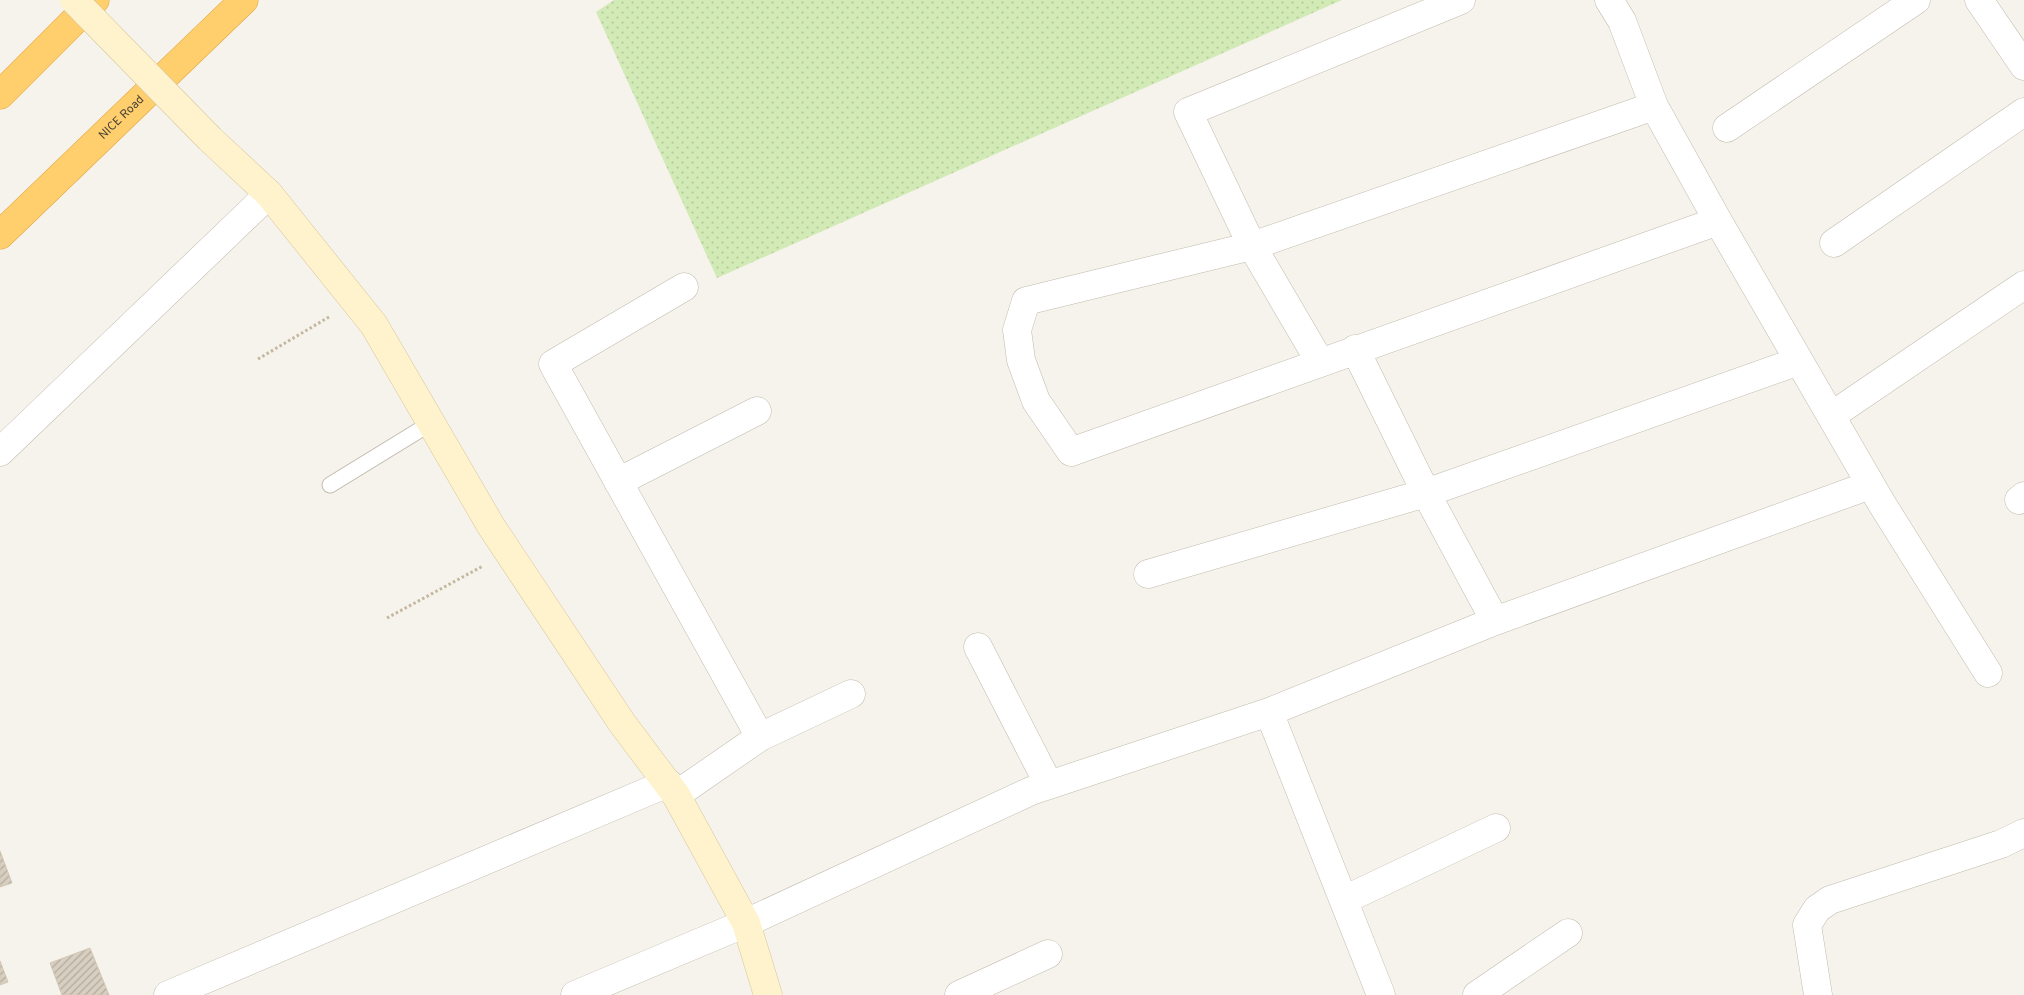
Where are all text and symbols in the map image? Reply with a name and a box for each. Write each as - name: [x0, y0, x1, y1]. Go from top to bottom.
- street label: NICE Road: [96, 92, 148, 143]

